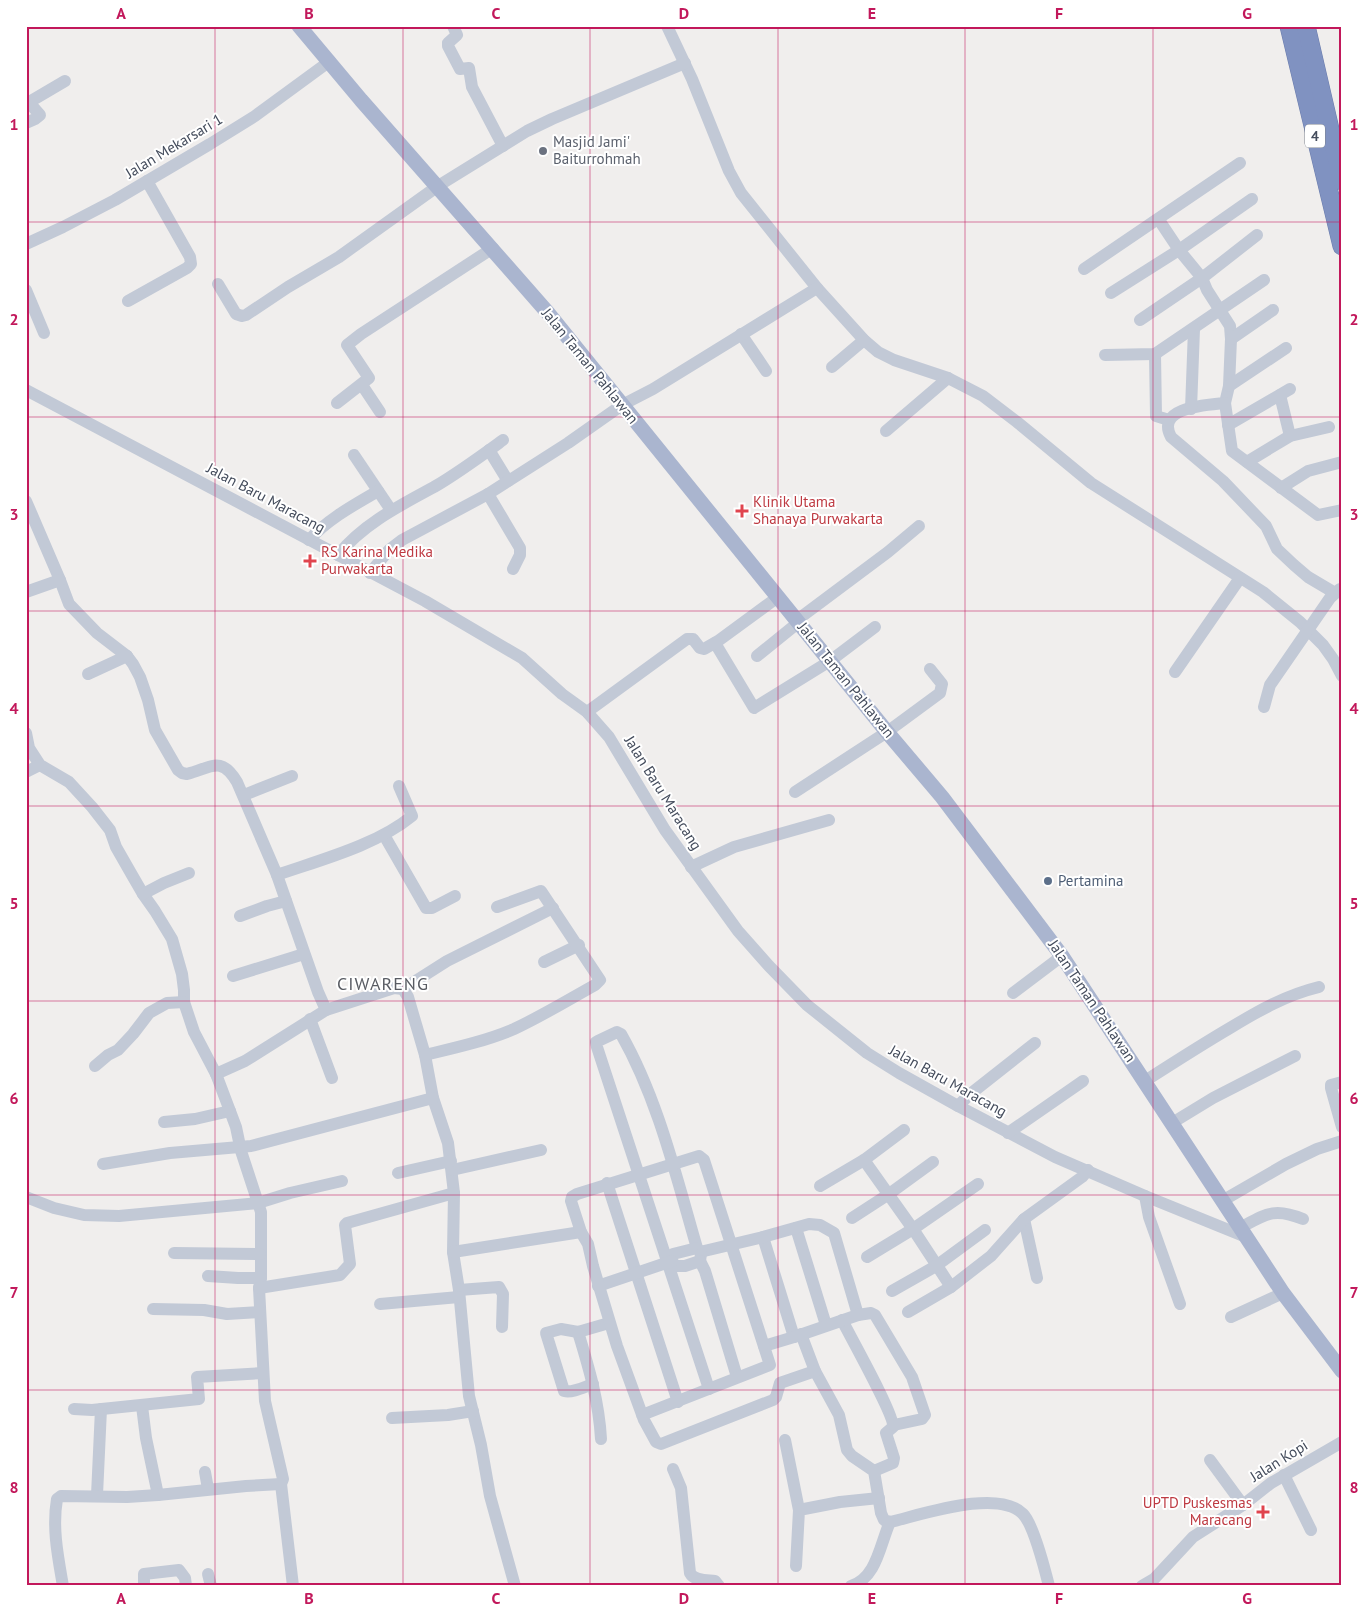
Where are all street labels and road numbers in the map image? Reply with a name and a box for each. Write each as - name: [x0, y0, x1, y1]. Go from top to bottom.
- street label: Jalan Mekarsari 1: [121, 109, 226, 183]
- road number: 4: [1305, 124, 1325, 148]
- street label: Jalan Taman Pahlawan: [537, 303, 643, 427]
- street label: Jalan Baru Maracang: [203, 458, 329, 537]
- street label: Jalan Taman Pahlawan: [793, 617, 899, 741]
- street label: Jalan Baru Maracang: [620, 731, 706, 854]
- street label: Jalan Taman Pahlawan: [1044, 935, 1140, 1065]
- street label: Jalan Baru Maracang: [885, 1040, 1010, 1121]
- street label: Jalan Kopi: [1246, 1435, 1311, 1486]

